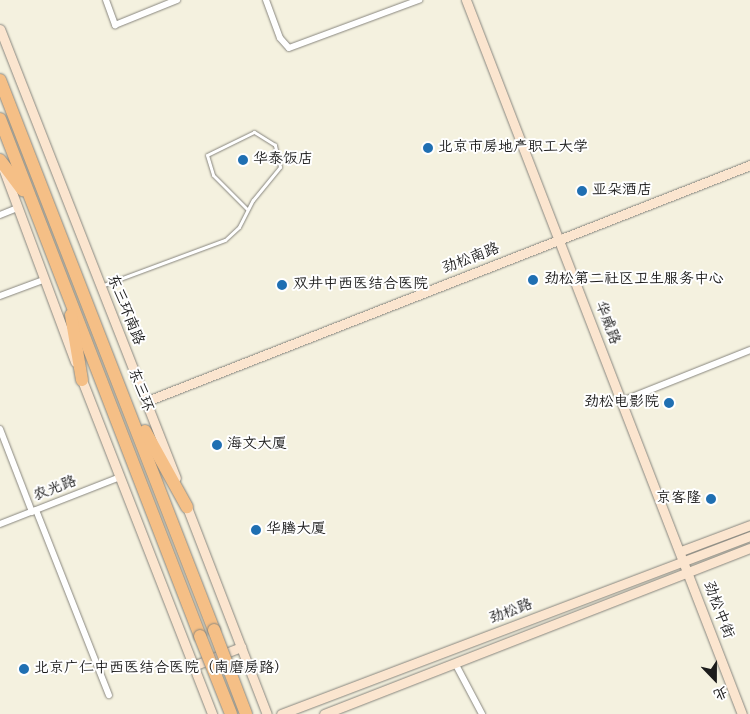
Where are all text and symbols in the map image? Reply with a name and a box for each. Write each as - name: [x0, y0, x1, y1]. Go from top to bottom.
- place label: 北京市房地产职工大学: [438, 139, 588, 157]
- marker: 北京市房地产职工大学: [422, 142, 434, 154]
- place label: 华泰饭店: [253, 151, 313, 169]
- marker: 华泰饭店: [237, 154, 249, 166]
- place label: 亚朵酒店: [592, 182, 652, 200]
- marker: 亚朵酒店: [576, 185, 588, 197]
- street label: 劲松南路: [440, 240, 502, 278]
- place label: 劲松第二社区卫生服务中心: [544, 271, 724, 289]
- street label: 东三环南路: [103, 272, 147, 348]
- marker: 劲松第二社区卫生服务中心: [526, 273, 540, 287]
- place label: 双井中西医结合医院: [293, 276, 428, 294]
- marker: 双井中西医结合医院: [275, 278, 289, 292]
- street label: 华威路: [591, 299, 623, 347]
- street label: 东三环: [124, 366, 156, 414]
- place label: 劲松电影院: [584, 394, 659, 412]
- marker: 劲松电影院: [663, 397, 675, 409]
- place label: 海文大厦: [227, 436, 287, 454]
- marker: 海文大厦: [211, 439, 223, 451]
- street label: 农光路: [31, 473, 79, 505]
- place label: 京客隆: [656, 490, 701, 508]
- marker: 京客隆: [705, 493, 717, 505]
- place label: 华腾大厦: [266, 521, 326, 539]
- marker: 华腾大厦: [250, 524, 262, 536]
- street label: 劲松中街: [699, 579, 737, 641]
- street label: 劲松路: [487, 596, 535, 628]
- north arrow: [690, 654, 740, 704]
- place label: 北京广仁中西医结合医院（南磨房路）: [34, 660, 289, 678]
- marker: 北京广仁中西医结合医院（南磨房路）: [18, 663, 30, 675]
- text: 北: [711, 682, 730, 704]

